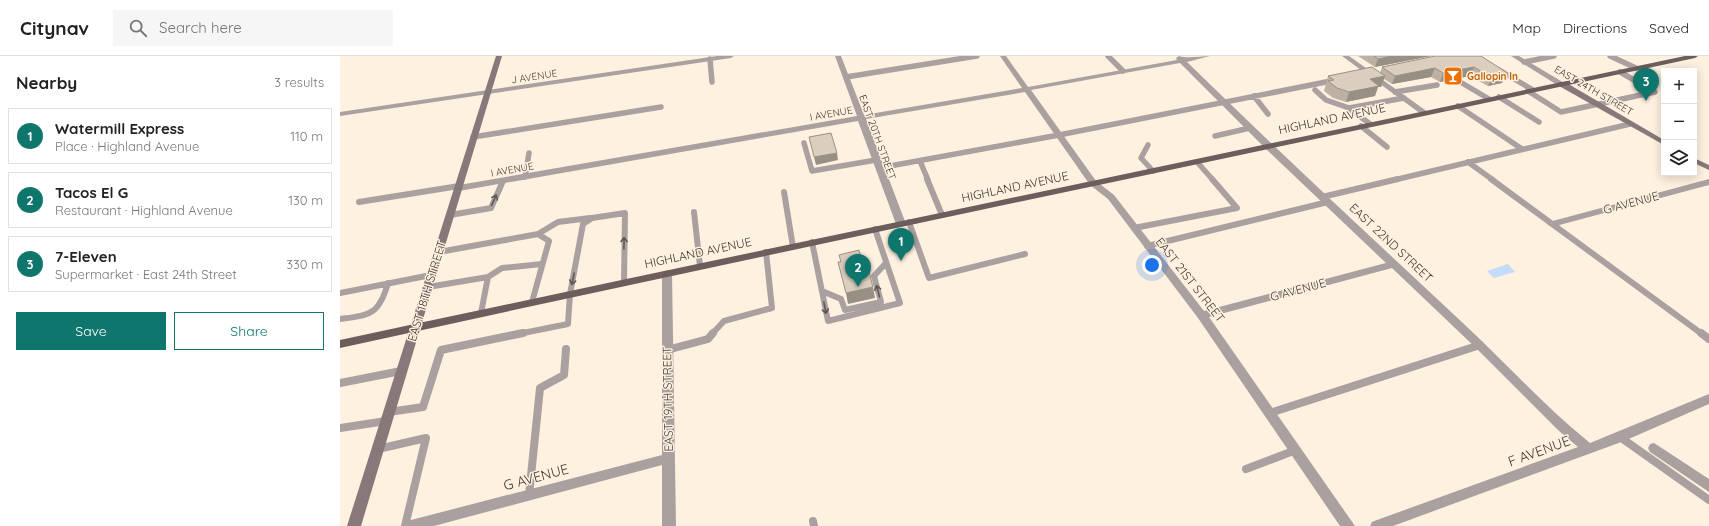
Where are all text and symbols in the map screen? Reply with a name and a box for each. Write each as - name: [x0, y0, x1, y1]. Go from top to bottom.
- search box: [113, 10, 393, 46]
- text: Citynav: [20, 16, 89, 40]
- icon: search: [127, 17, 149, 39]
- text: Search here: [159, 18, 242, 37]
- text: Map: [1512, 19, 1541, 37]
- text: Directions: [1563, 19, 1627, 37]
- text: Saved: [1649, 19, 1689, 37]
- street label: EAST 24TH STREET: [1552, 63, 1636, 118]
- bar icon: Gallopin In: [1442, 65, 1464, 87]
- street label: J AVENUE: [510, 66, 558, 87]
- pin: 3: [1633, 68, 1659, 101]
- map controls: [1661, 68, 1697, 176]
- button: +: [1661, 68, 1697, 104]
- place label: Gallopin In: [1467, 70, 1518, 83]
- text: Nearby: [16, 72, 77, 93]
- text: 3 results: [274, 74, 324, 90]
- street label: EAST 20TH STREET: [856, 93, 899, 181]
- street label: HIGHLAND AVENUE: [1277, 100, 1387, 137]
- street label: I AVENUE: [809, 103, 854, 124]
- button: −: [1661, 104, 1697, 140]
- text: Watermill Express: [55, 119, 184, 138]
- text: 1: [27, 128, 33, 144]
- text: 110 m: [290, 128, 323, 144]
- text: Place · Highland Avenue: [55, 138, 199, 154]
- button: layers: [1661, 140, 1697, 176]
- street label: I AVENUE: [490, 159, 535, 180]
- street label: HIGHLAND AVENUE: [960, 168, 1070, 205]
- text: Tacos El G: [55, 183, 128, 202]
- street label: G AVENUE: [1601, 188, 1661, 217]
- text: 2: [26, 192, 34, 208]
- text: 130 m: [288, 192, 323, 208]
- one-way arrow: [491, 194, 498, 206]
- street label: EAST 22ND STREET: [1346, 200, 1436, 285]
- text: Restaurant · Highland Avenue: [55, 202, 233, 218]
- pin: 1: [888, 228, 914, 261]
- street label: HIGHLAND AVENUE: [643, 234, 753, 271]
- street label: EAST 21ST STREET: [1153, 234, 1228, 325]
- one-way arrow: [620, 237, 628, 250]
- street label: EAST 18TH STREET: [404, 239, 449, 343]
- text: 7-Eleven: [55, 247, 117, 266]
- pin: 2: [845, 254, 871, 287]
- your location: [1142, 255, 1162, 275]
- text: 3: [27, 256, 33, 272]
- text: 330 m: [286, 256, 323, 272]
- text: Supermarket · East 24th Street: [55, 266, 237, 282]
- one-way arrow: [569, 272, 577, 285]
- street label: G AVENUE: [1268, 275, 1328, 304]
- one-way arrow: [874, 285, 881, 298]
- one-way arrow: [821, 301, 829, 314]
- button: Save: [16, 312, 166, 350]
- button: Share: [174, 312, 324, 350]
- street label: EAST 19TH STREET: [659, 346, 676, 452]
- street label: F AVENUE: [1505, 431, 1573, 471]
- street label: G AVENUE: [501, 460, 571, 494]

